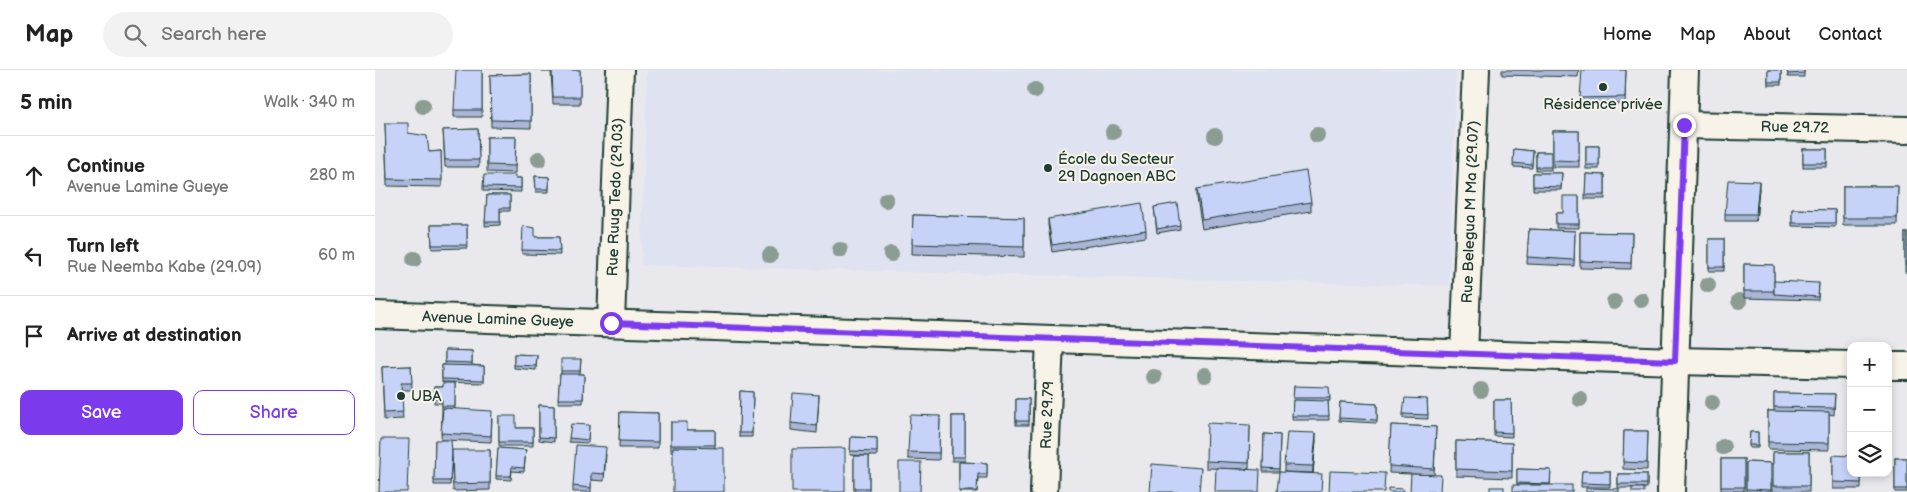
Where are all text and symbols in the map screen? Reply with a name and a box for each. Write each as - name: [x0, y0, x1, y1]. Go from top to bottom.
- search box: [103, 12, 453, 57]
- text: Map: [25, 20, 73, 49]
- icon: search: [121, 21, 149, 49]
- text: Search here: [161, 23, 267, 46]
- text: Home: [1603, 24, 1652, 45]
- text: Map: [1680, 24, 1716, 45]
- text: About: [1744, 24, 1791, 45]
- text: Contact: [1819, 24, 1882, 45]
- marker: Résidence privée: [1597, 81, 1609, 93]
- text: 5 min: [20, 90, 73, 115]
- text: Walk · 340 m: [264, 93, 355, 112]
- place label: Résidence privée: [1543, 95, 1663, 114]
- route end: [1673, 114, 1696, 137]
- street label: Rue Ruug Tedo (29.03): [603, 117, 628, 277]
- street label: Rue 29.72: [1761, 117, 1830, 138]
- street label: Rue Belegua M Ma (29.07): [1458, 120, 1483, 304]
- place label: École du Secteur 29 Dagnoen ABC: [1058, 150, 1176, 186]
- text: Continue: [67, 155, 145, 178]
- icon: ahead: [20, 162, 48, 190]
- marker: École du Secteur 29 Dagnoen ABC: [1042, 162, 1054, 174]
- text: 280 m: [309, 166, 355, 185]
- text: Avenue Lamine Gueye: [67, 178, 229, 197]
- text: Turn left: [67, 235, 139, 258]
- icon: left: [20, 242, 48, 270]
- text: 60 m: [318, 246, 355, 265]
- text: Rue Neemba Kabe (29.09): [67, 258, 262, 277]
- street label: Avenue Lamine Gueye: [422, 307, 574, 332]
- route start: [600, 312, 623, 335]
- icon: arrive: [20, 322, 48, 350]
- text: Arrive at destination: [67, 324, 242, 347]
- map controls: [1847, 342, 1892, 477]
- button: +: [1847, 342, 1892, 387]
- street label: Rue 29.79: [1037, 380, 1058, 450]
- place label: UBA: [411, 387, 442, 406]
- button: −: [1847, 387, 1892, 432]
- button: Save: [20, 390, 183, 435]
- button: Share: [193, 390, 355, 435]
- marker: UBA: [395, 390, 407, 402]
- button: layers: [1847, 432, 1892, 477]

